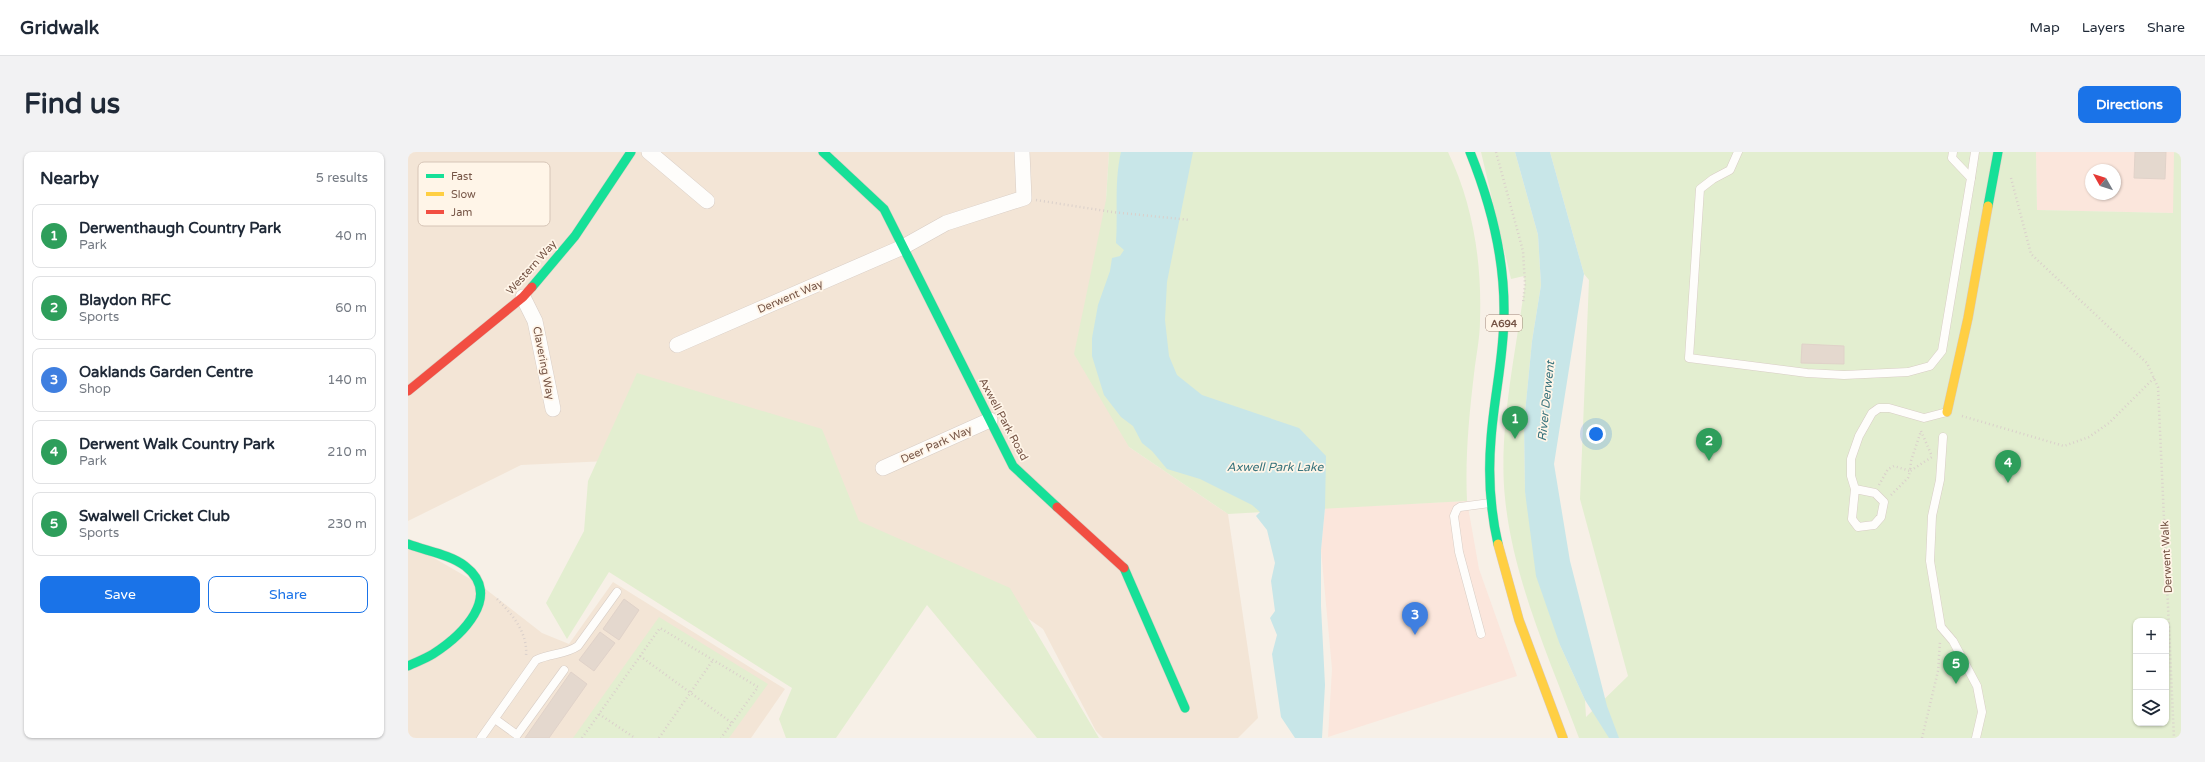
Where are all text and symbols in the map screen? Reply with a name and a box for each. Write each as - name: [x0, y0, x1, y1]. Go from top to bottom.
- text: Gridwalk: [20, 17, 99, 39]
- text: Map: [2030, 19, 2060, 36]
- text: Layers: [2082, 19, 2125, 36]
- text: Share: [2147, 19, 2185, 36]
- button: Directions: [2078, 86, 2181, 123]
- text: Find us: [24, 87, 120, 121]
- legend: [418, 162, 550, 226]
- north arrow: [2085, 164, 2121, 200]
- text: Nearby: [40, 168, 99, 189]
- text: 5 results: [316, 170, 368, 186]
- text: Fast: [451, 170, 472, 183]
- text: Slow: [451, 188, 476, 201]
- text: Jam: [451, 206, 472, 219]
- text: Derwenthaugh Country Park: [79, 219, 281, 237]
- text: 1: [50, 228, 58, 244]
- text: 40 m: [335, 228, 367, 244]
- text: Park: [79, 237, 107, 253]
- street label: Western Way: [503, 237, 559, 297]
- street label: Derwent Way: [756, 277, 825, 316]
- text: Blaydon RFC: [79, 291, 171, 309]
- text: 2: [50, 300, 58, 316]
- text: 60 m: [335, 300, 367, 316]
- text: Sports: [79, 309, 119, 325]
- road number: A694: [1486, 315, 1522, 331]
- street label: Clavering Way: [530, 325, 557, 401]
- water label: River Derwent: [1535, 359, 1557, 442]
- text: Oaklands Garden Centre: [79, 363, 253, 381]
- text: 3: [50, 372, 58, 388]
- text: 140 m: [327, 372, 367, 388]
- street label: Axwell Park Road: [976, 376, 1031, 463]
- text: Shop: [79, 381, 111, 397]
- pin: 1: [1502, 406, 1528, 439]
- street label: Deer Park Way: [899, 423, 974, 466]
- your location: [1586, 424, 1606, 444]
- pin: 2: [1696, 428, 1722, 461]
- text: Derwent Walk Country Park: [79, 435, 275, 453]
- text: 4: [50, 444, 58, 460]
- text: 210 m: [327, 444, 367, 460]
- pin: 4: [1995, 450, 2021, 483]
- text: Park: [79, 453, 107, 469]
- water label: Axwell Park Lake: [1227, 460, 1324, 474]
- text: Swalwell Cricket Club: [79, 507, 230, 525]
- text: 5: [50, 516, 58, 532]
- text: 230 m: [327, 516, 367, 532]
- street label: Derwent Walk: [2158, 520, 2175, 594]
- text: Sports: [79, 525, 119, 541]
- button: Save: [40, 576, 200, 613]
- button: Share: [208, 576, 368, 613]
- pin: 3: [1402, 602, 1428, 635]
- map controls: [2133, 618, 2169, 726]
- button: +: [2133, 618, 2169, 654]
- pin: 5: [1943, 651, 1969, 684]
- button: −: [2133, 654, 2169, 690]
- button: layers: [2133, 690, 2169, 726]

